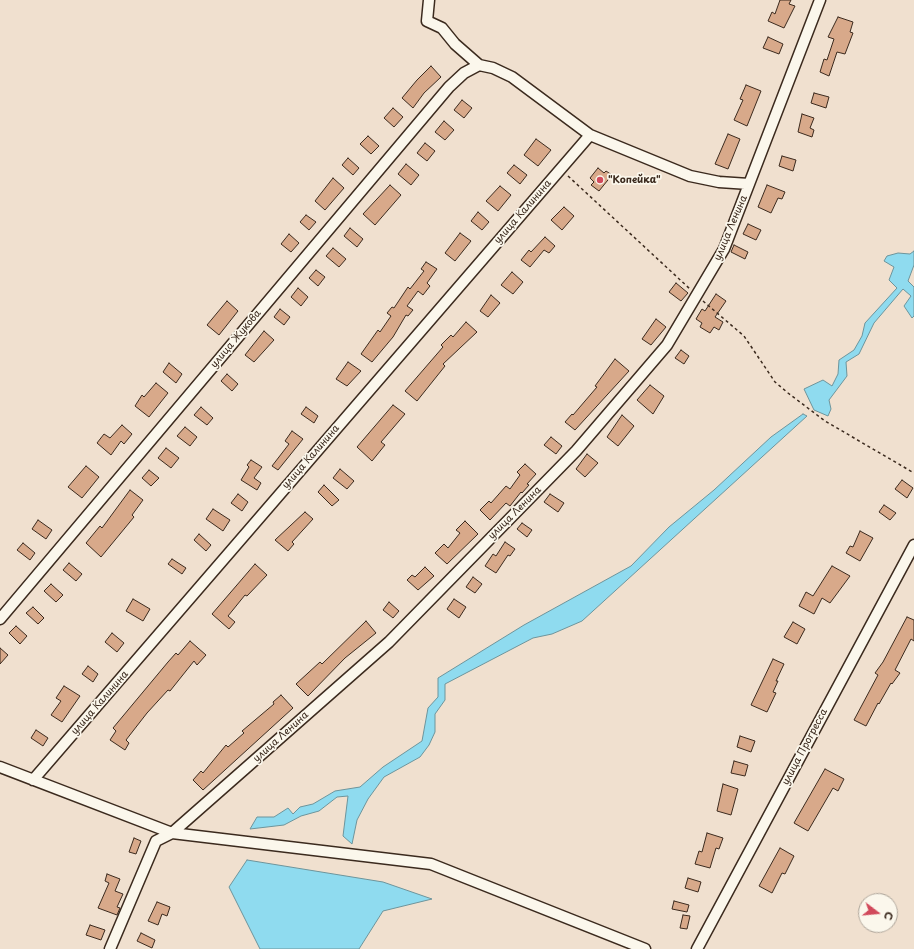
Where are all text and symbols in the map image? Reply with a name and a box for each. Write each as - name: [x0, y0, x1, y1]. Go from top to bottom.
- place label: "Копейка": [608, 174, 661, 186]
- marker: "Копейка": [595, 175, 605, 185]
- street label: улица Калинина: [492, 178, 554, 246]
- street label: улица Ленина: [712, 193, 750, 263]
- street label: улица Жукова: [208, 308, 264, 370]
- street label: улица Калинина: [280, 423, 342, 491]
- street label: улица Ленина: [486, 484, 544, 542]
- street label: улица Калинина: [69, 669, 131, 737]
- street label: улица Прогресса: [780, 707, 830, 787]
- street label: улица Ленина: [251, 709, 311, 765]
- north arrow: [858, 893, 898, 933]
- text: С: [880, 910, 898, 922]

